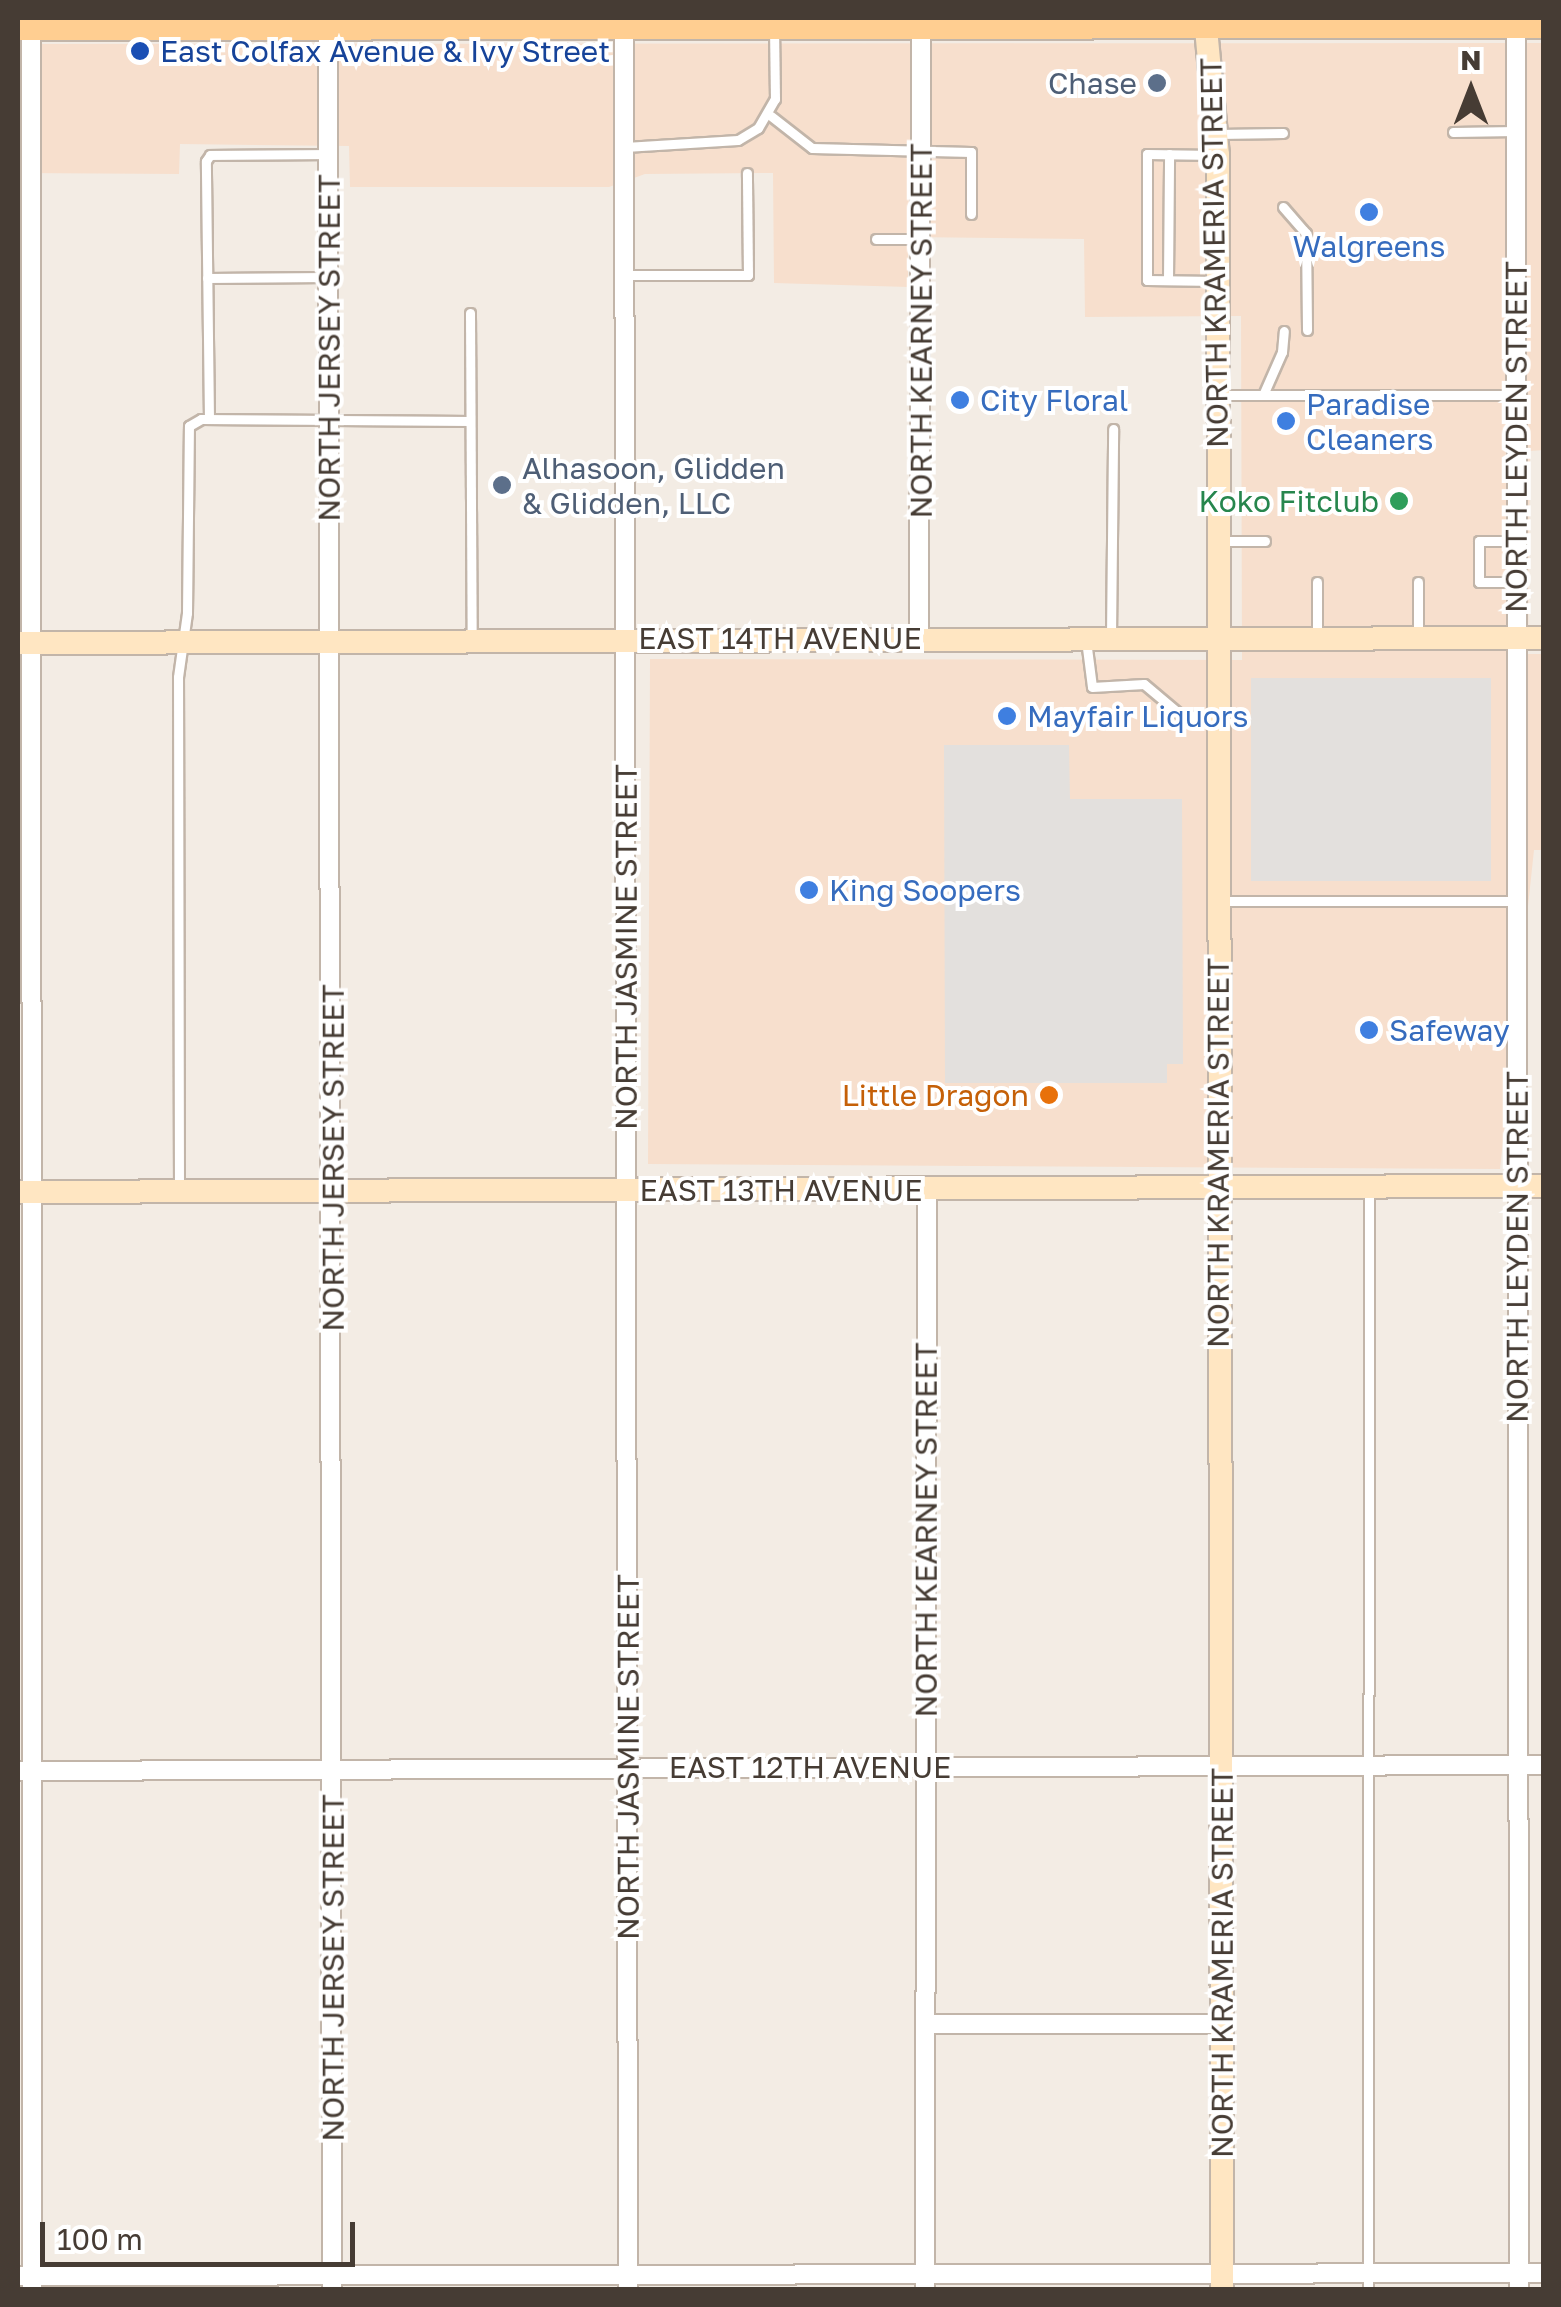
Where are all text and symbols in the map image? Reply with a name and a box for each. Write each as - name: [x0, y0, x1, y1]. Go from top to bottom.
- place label: East Colfax Avenue & Ivy Street: [160, 33, 610, 69]
- marker: East Colfax Avenue & Ivy Street: [129, 40, 151, 62]
- north arrow: [1421, 40, 1521, 140]
- text: N: [1460, 43, 1482, 76]
- street label: NORTH KRAMERIA STREET: [1193, 58, 1235, 448]
- place label: Chase: [1048, 65, 1137, 101]
- marker: Chase: [1146, 72, 1168, 94]
- street label: NORTH KEARNEY STREET: [903, 144, 939, 518]
- street label: NORTH JERSEY STREET: [311, 174, 347, 522]
- marker: Walgreens: [1358, 201, 1380, 223]
- place label: Walgreens: [1293, 228, 1445, 264]
- street label: NORTH LEYDEN STREET: [1498, 261, 1534, 613]
- place label: City Floral: [980, 382, 1128, 418]
- place label: Paradise Cleaners: [1306, 386, 1433, 456]
- marker: City Floral: [949, 389, 971, 411]
- marker: Paradise Cleaners: [1275, 410, 1297, 432]
- place label: Alhasoon, Glidden & Glidden, LLC: [522, 450, 785, 520]
- marker: Alhasoon, Glidden & Glidden, LLC: [491, 474, 513, 496]
- place label: Koko Fitclub: [1199, 483, 1379, 519]
- marker: Koko Fitclub: [1388, 490, 1410, 512]
- street label: EAST 14TH AVENUE: [638, 620, 922, 656]
- place label: Mayfair Liquors: [1027, 698, 1248, 734]
- marker: Mayfair Liquors: [996, 705, 1018, 727]
- street label: NORTH JASMINE STREET: [608, 764, 644, 1130]
- place label: King Soopers: [829, 872, 1021, 908]
- marker: King Soopers: [798, 879, 820, 901]
- street label: NORTH KRAMERIA STREET: [1200, 958, 1236, 1348]
- street label: NORTH JERSEY STREET: [315, 984, 351, 1332]
- place label: Safeway: [1389, 1012, 1510, 1048]
- marker: Safeway: [1358, 1019, 1380, 1041]
- street label: NORTH LEYDEN STREET: [1499, 1071, 1535, 1423]
- place label: Little Dragon: [842, 1077, 1029, 1113]
- marker: Little Dragon: [1038, 1084, 1060, 1106]
- street label: EAST 13TH AVENUE: [640, 1172, 922, 1208]
- street label: NORTH KEARNEY STREET: [908, 1343, 944, 1717]
- street label: NORTH JASMINE STREET: [610, 1574, 646, 1940]
- street label: EAST 12TH AVENUE: [669, 1749, 951, 1785]
- street label: NORTH KRAMERIA STREET: [1204, 1768, 1240, 2158]
- street label: NORTH JERSEY STREET: [315, 1794, 351, 2142]
- scale bar: [45, 2202, 360, 2264]
- text: 100 m: [57, 2221, 143, 2257]

